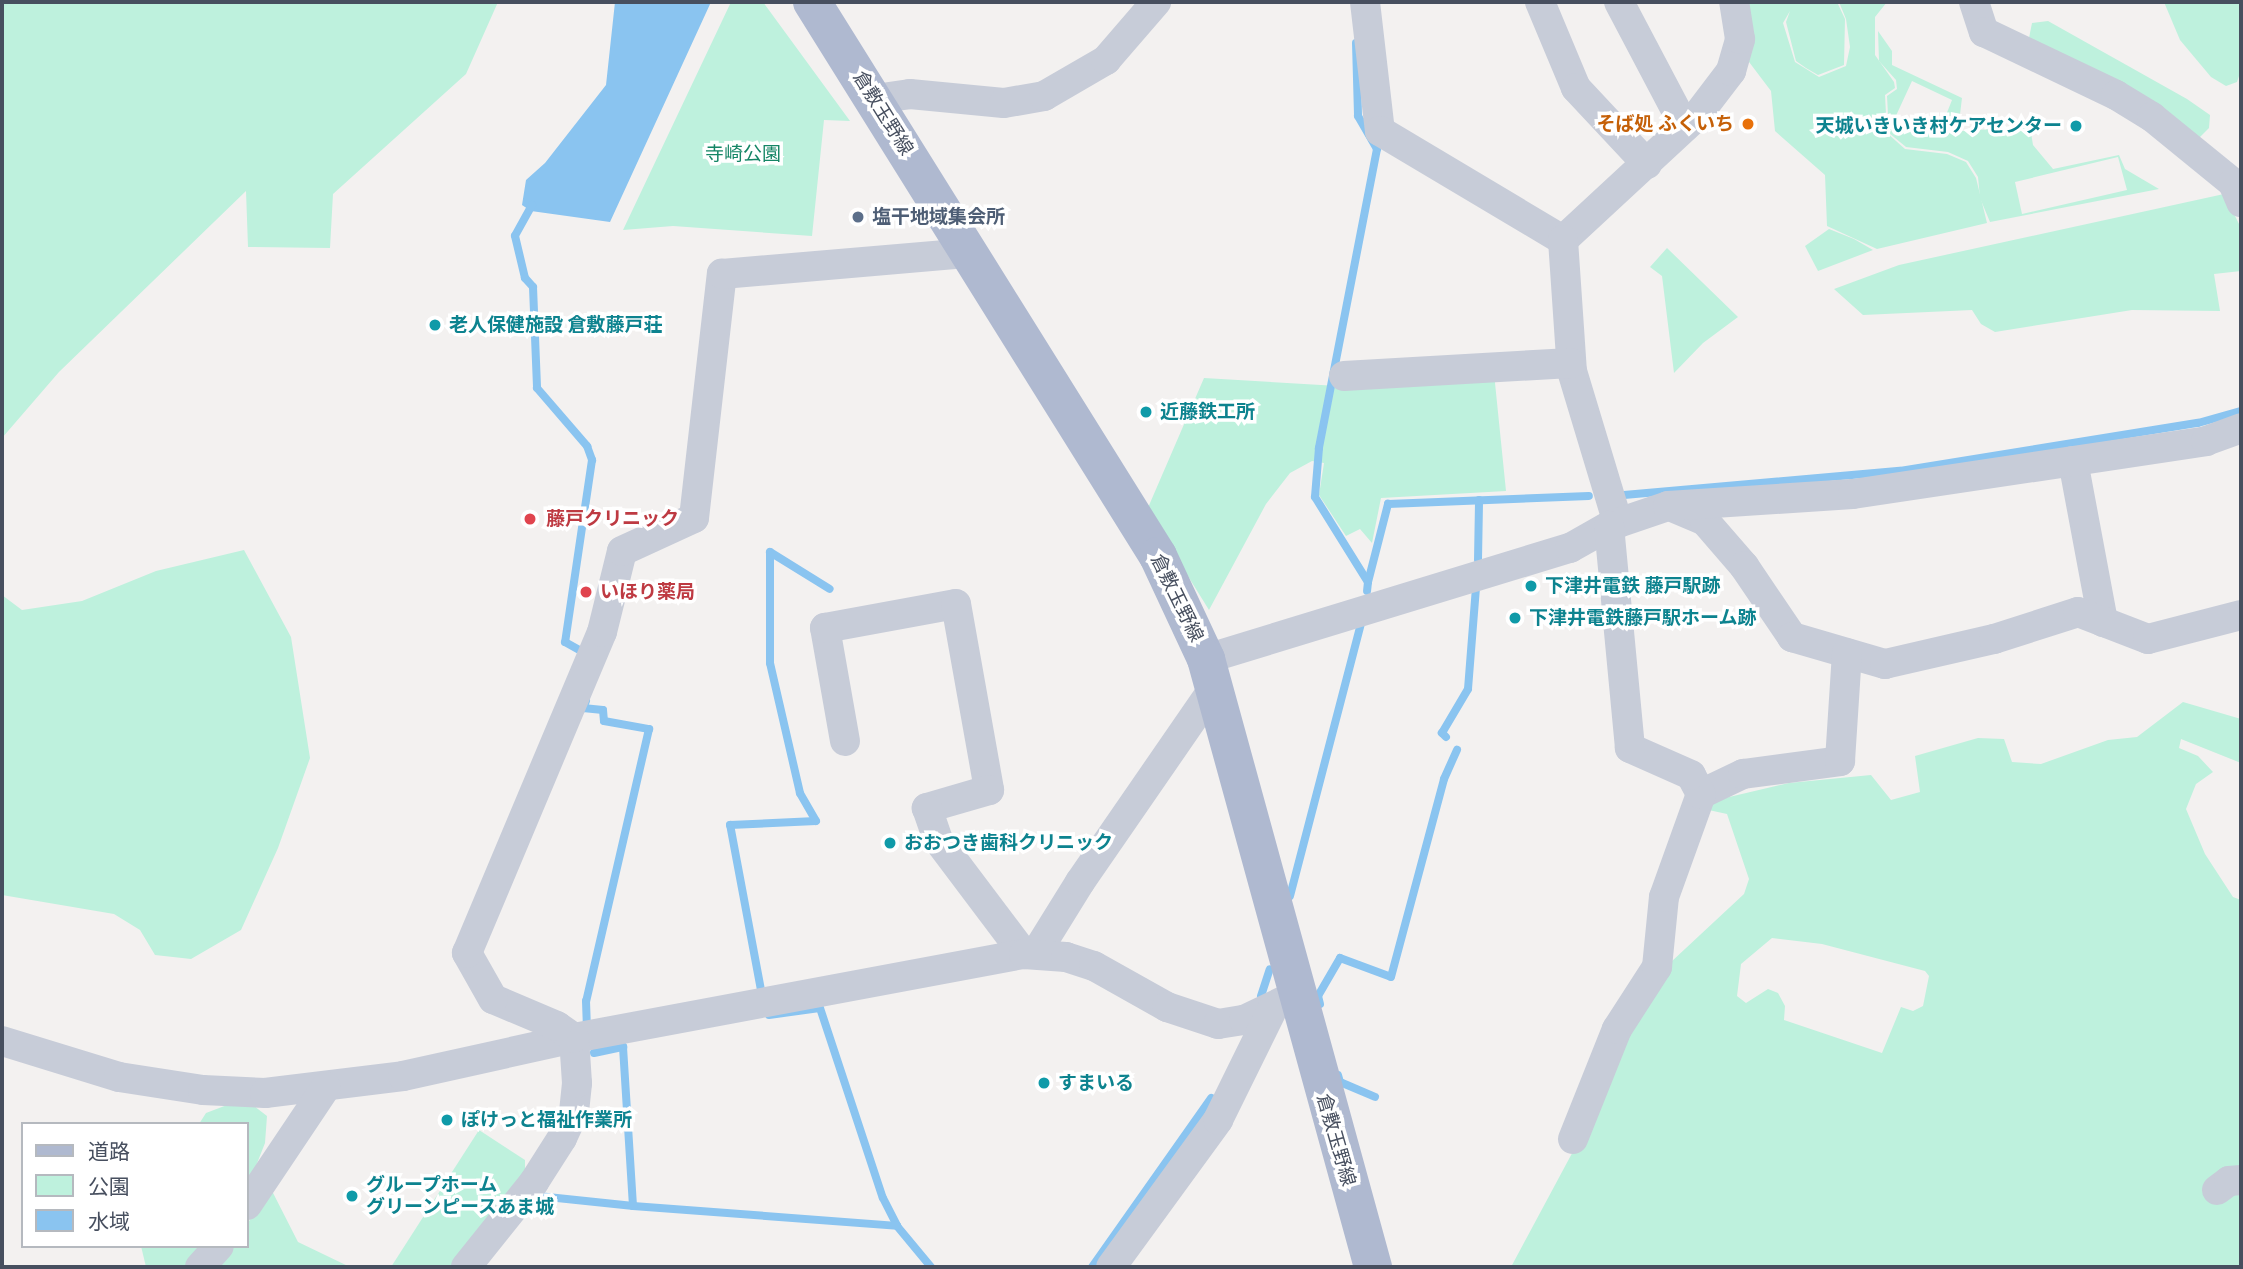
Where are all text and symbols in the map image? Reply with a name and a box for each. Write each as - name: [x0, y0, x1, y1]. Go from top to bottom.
- street label: 倉敷玉野線: [848, 67, 918, 159]
- place label: そば処 ふくいち: [1597, 113, 1734, 135]
- place label: 天城いきいき村ケアセンター: [1815, 115, 2062, 137]
- marker: そば処 ふくいち: [1740, 116, 1756, 132]
- marker: 天城いきいき村ケアセンター: [2068, 118, 2084, 134]
- park label: 寺崎公園: [705, 143, 781, 165]
- place label: 塩干地域集会所: [872, 206, 1005, 228]
- marker: 塩干地域集会所: [850, 209, 866, 225]
- place label: 老人保健施設 倉敷藤戸荘: [449, 314, 662, 336]
- marker: 老人保健施設 倉敷藤戸荘: [427, 317, 443, 333]
- place label: 近藤鉄工所: [1160, 401, 1255, 423]
- marker: 近藤鉄工所: [1138, 404, 1154, 420]
- place label: 藤戸クリニック: [546, 508, 679, 530]
- marker: 藤戸クリニック: [520, 509, 540, 529]
- street label: 倉敷玉野線: [1146, 550, 1208, 646]
- place label: 下津井電鉄 藤戸駅跡: [1545, 575, 1720, 597]
- marker: 下津井電鉄 藤戸駅跡: [1523, 578, 1539, 594]
- place label: いほり薬局: [600, 581, 695, 603]
- marker: いほり薬局: [578, 584, 594, 600]
- place label: 下津井電鉄藤戸駅ホーム跡: [1529, 607, 1757, 629]
- marker: 下津井電鉄藤戸駅ホーム跡: [1507, 610, 1523, 626]
- place label: おおつき歯科クリニック: [904, 832, 1113, 854]
- marker: おおつき歯科クリニック: [882, 835, 898, 851]
- place label: すまいる: [1058, 1072, 1134, 1094]
- marker: すまいる: [1036, 1075, 1052, 1091]
- street label: 倉敷玉野線: [1312, 1091, 1360, 1189]
- place label: ぽけっと福祉作業所: [461, 1109, 632, 1131]
- marker: ぽけっと福祉作業所: [439, 1112, 455, 1128]
- legend: [21, 1122, 248, 1248]
- text: 道路: [88, 1138, 130, 1166]
- text: 公園: [88, 1173, 130, 1201]
- place label: グループホーム グリーンピースあま城: [366, 1174, 556, 1218]
- marker: グループホーム グリーンピースあま城: [344, 1188, 360, 1204]
- text: 水域: [88, 1208, 130, 1236]

